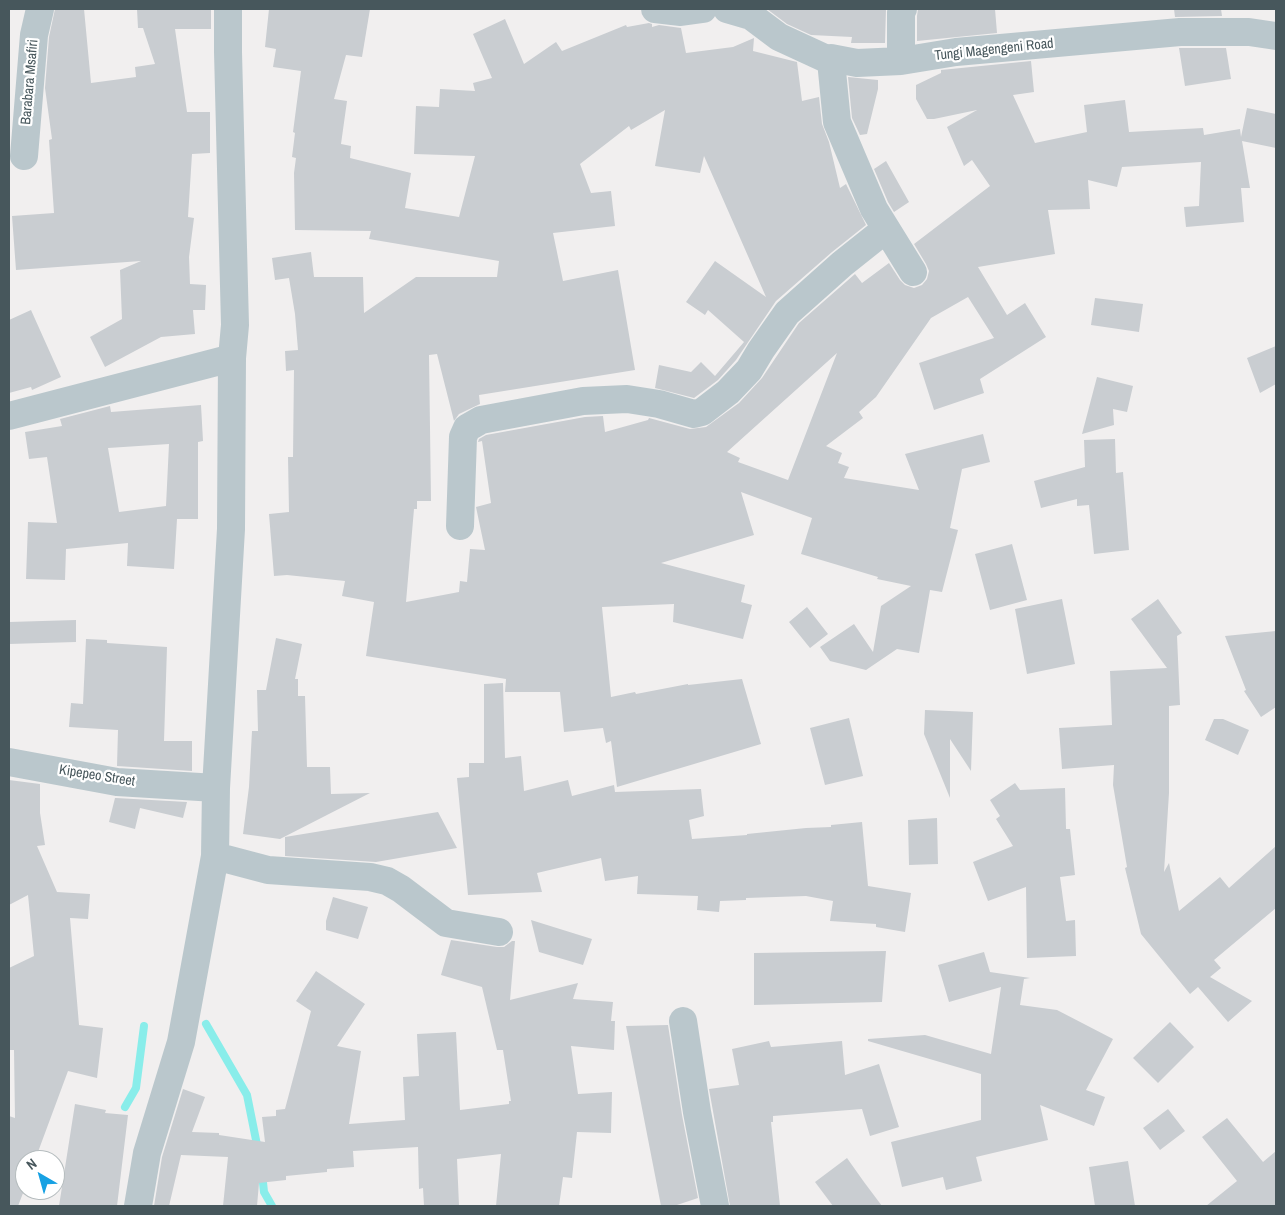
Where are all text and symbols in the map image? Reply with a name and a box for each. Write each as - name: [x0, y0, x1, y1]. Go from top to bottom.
- street label: Tungi Magengeni Road: [934, 35, 1054, 65]
- street label: Barabara Msafiri: [18, 39, 42, 125]
- street label: Kipepeo Street: [58, 762, 136, 790]
- north arrow: [15, 1150, 65, 1200]
- text: N: [23, 1154, 40, 1174]

